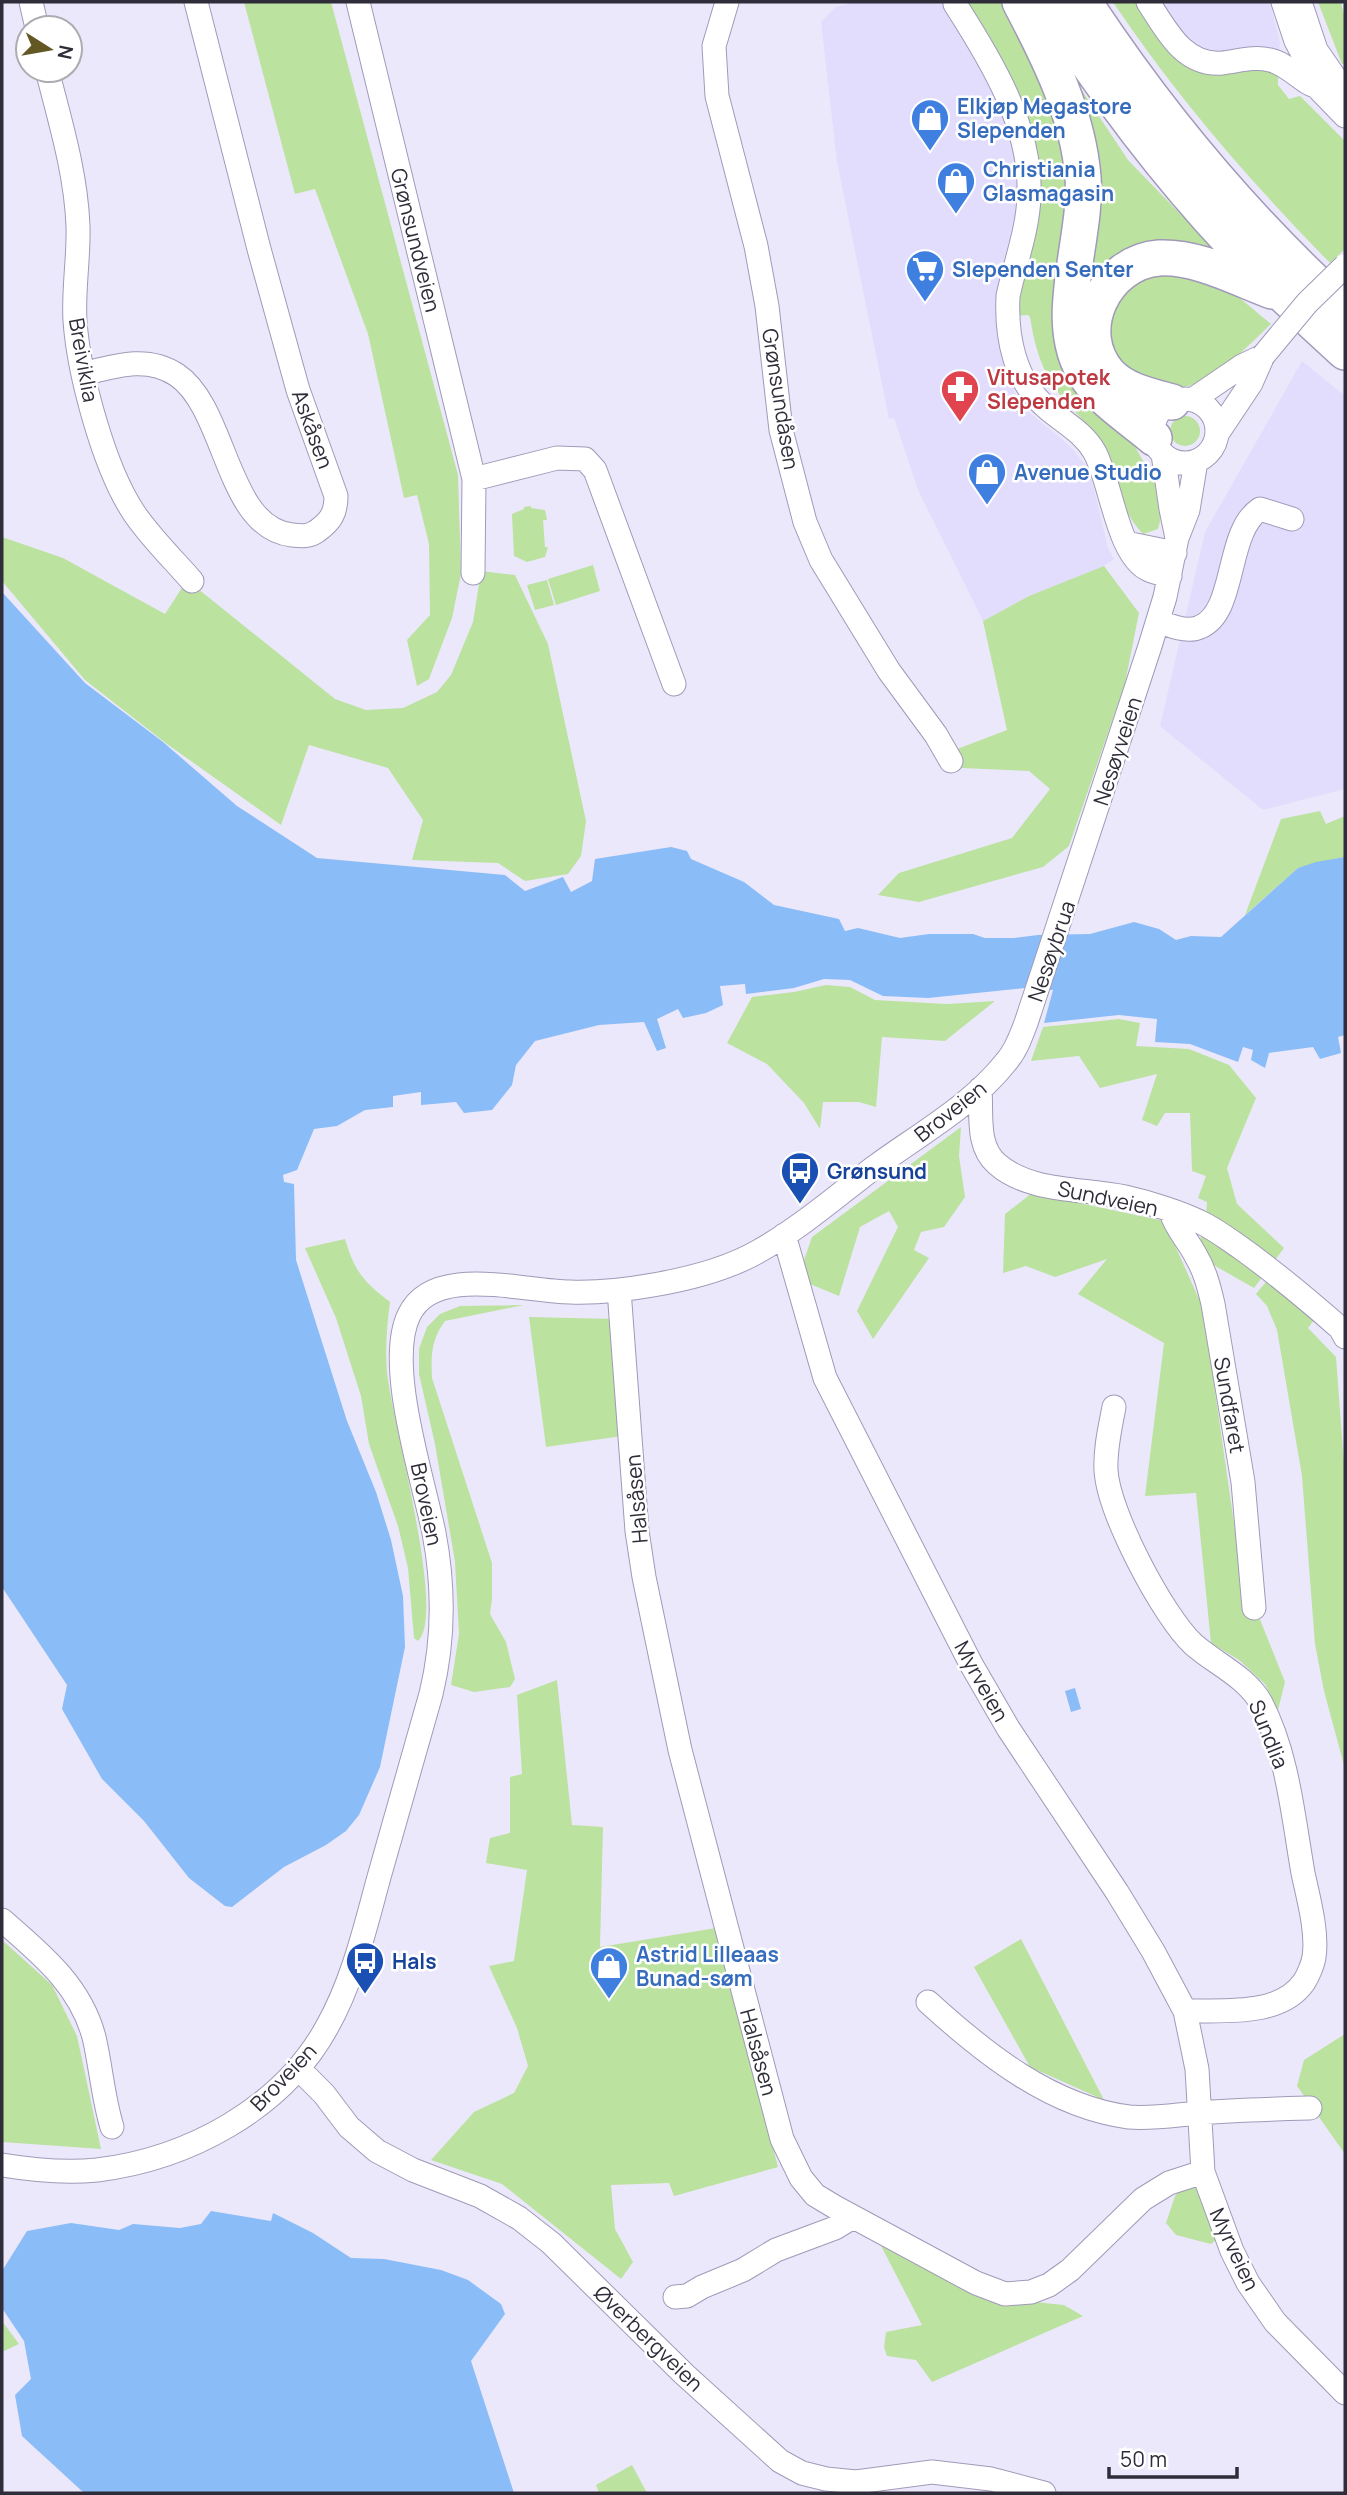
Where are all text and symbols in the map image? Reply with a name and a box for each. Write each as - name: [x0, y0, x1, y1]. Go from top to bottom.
- north arrow: [14, 14, 84, 84]
- text: N: [52, 43, 80, 61]
- place label: Elkjøp Megastore Slependen: [957, 92, 1132, 144]
- shop icon: Elkjøp Megastore Slependen: [909, 97, 951, 152]
- place label: Christiania Glasmagasin: [983, 155, 1114, 207]
- shop icon: Christiania Glasmagasin: [935, 160, 977, 215]
- street label: Grønsundveien: [385, 165, 447, 315]
- supermarket icon: Slependen Senter: [904, 248, 946, 303]
- place label: Slependen Senter: [952, 255, 1134, 283]
- street label: Breiviklia: [63, 316, 105, 404]
- street label: Grønsundåsen: [756, 326, 806, 472]
- place label: Vitusapotek Slependen: [987, 363, 1111, 415]
- pharmacy icon: Vitusapotek Slependen: [939, 368, 981, 423]
- street label: Askåsen: [286, 386, 340, 472]
- shop icon: Avenue Studio: [966, 451, 1008, 506]
- place label: Avenue Studio: [1014, 458, 1162, 486]
- street label: Nesøyveien: [1086, 693, 1148, 809]
- street label: Nesøybrua: [1021, 897, 1081, 1005]
- street label: Broveien: [908, 1074, 992, 1148]
- bus stop icon: Grønsund: [779, 1150, 821, 1205]
- place label: Grønsund: [827, 1157, 927, 1185]
- street label: Sundveien: [1055, 1174, 1161, 1222]
- street label: Sundfaret: [1208, 1355, 1252, 1455]
- street label: Halsåsen: [618, 1453, 654, 1545]
- street label: Broveien: [405, 1460, 449, 1548]
- street label: Myrveien: [948, 1636, 1016, 1726]
- street label: Sundlia: [1243, 1695, 1295, 1773]
- bus stop icon: Hals: [344, 1940, 386, 1995]
- place label: Astrid Lilleaas Bunad-søm: [636, 1940, 779, 1992]
- shop icon: Astrid Lilleaas Bunad-søm: [588, 1945, 630, 2000]
- place label: Hals: [392, 1947, 437, 1975]
- street label: Halsåsen: [734, 2005, 784, 2099]
- street label: Broveien: [244, 2037, 322, 2117]
- street label: Myrveien: [1204, 2203, 1266, 2295]
- street label: Øverbergveien: [588, 2279, 710, 2397]
- scale bar: [1109, 2436, 1237, 2480]
- text: 50 m: [1120, 2445, 1167, 2473]

